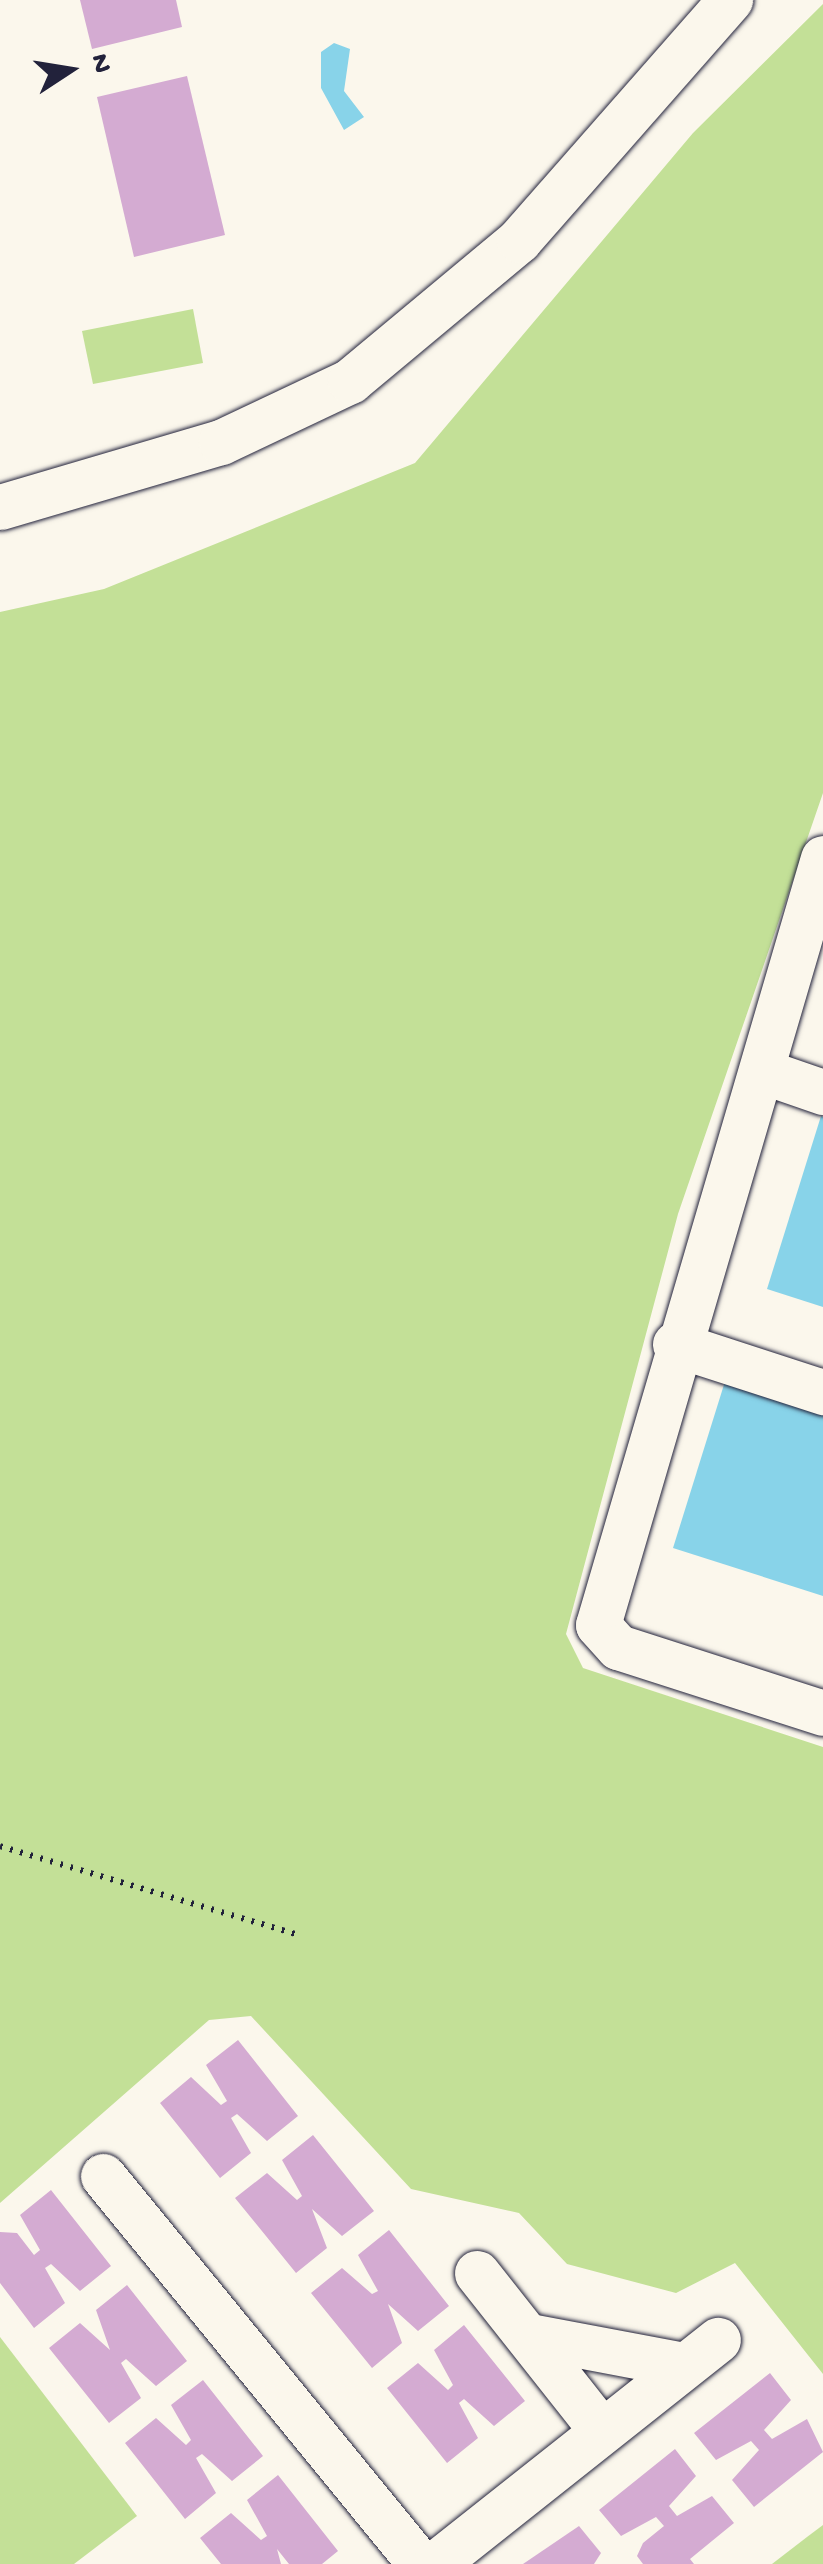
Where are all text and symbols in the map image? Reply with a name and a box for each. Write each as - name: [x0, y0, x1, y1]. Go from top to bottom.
- north arrow: [20, 20, 120, 120]
- text: N: [82, 51, 118, 76]

